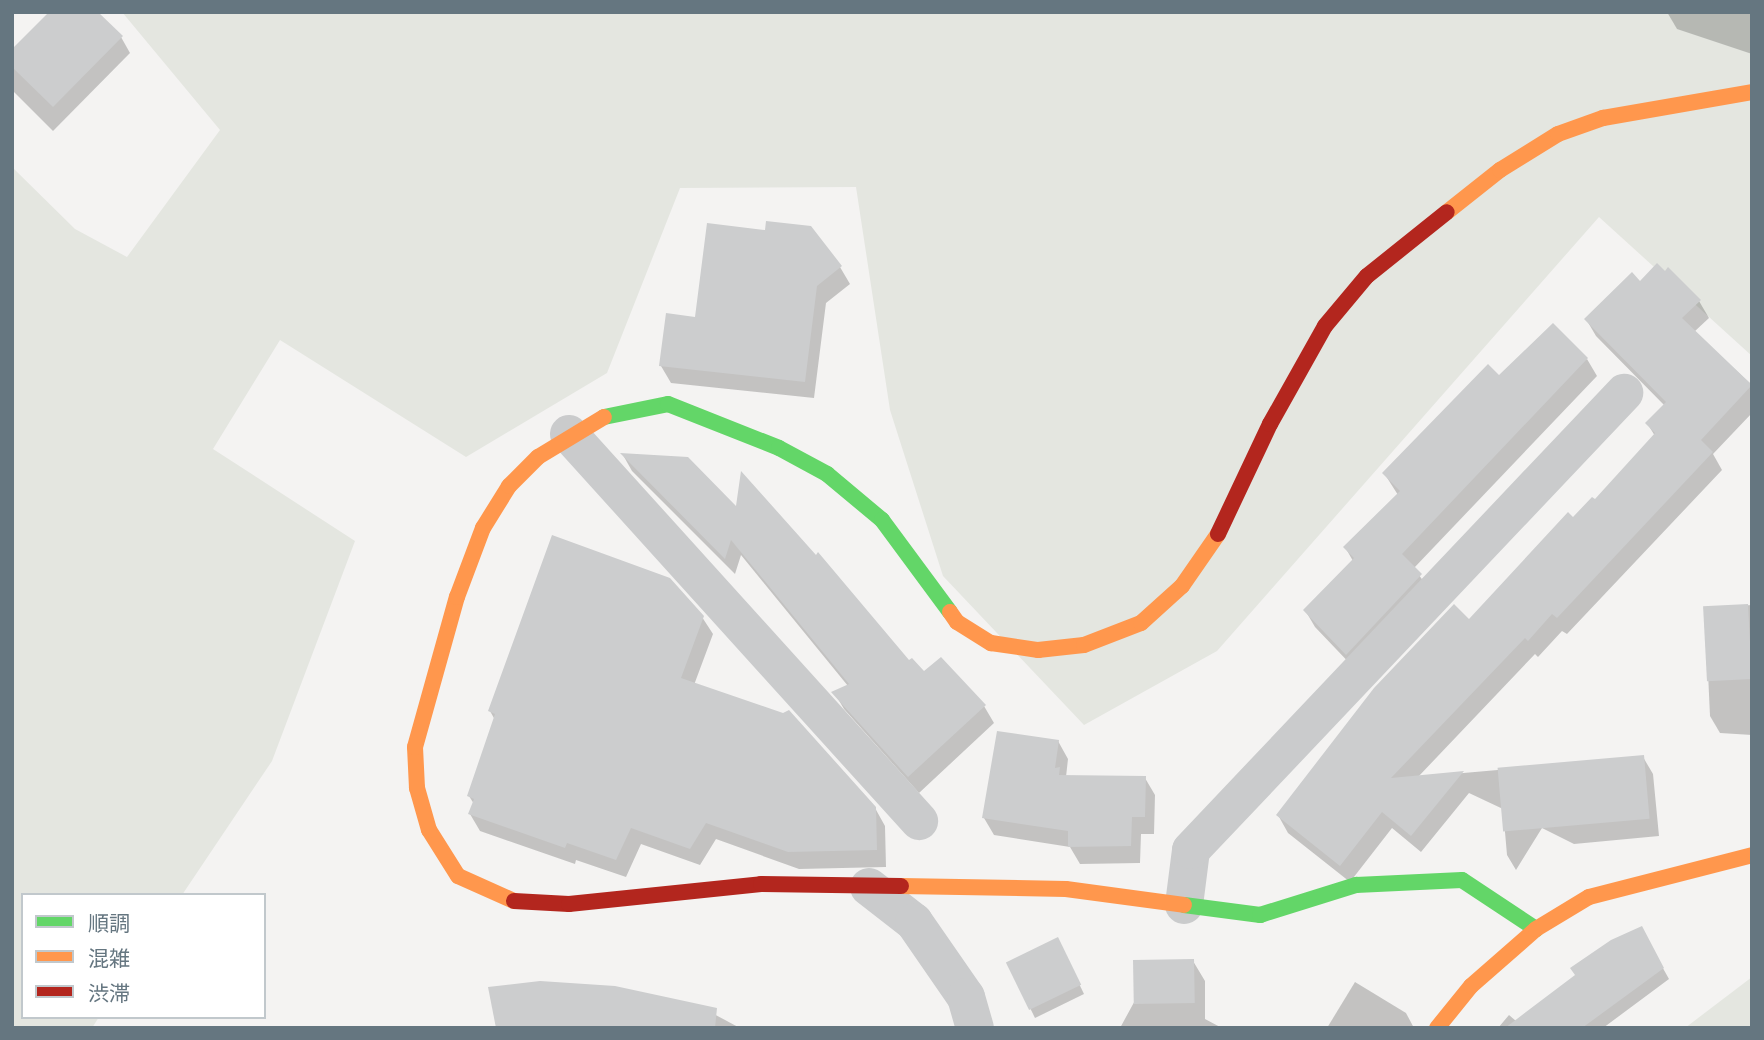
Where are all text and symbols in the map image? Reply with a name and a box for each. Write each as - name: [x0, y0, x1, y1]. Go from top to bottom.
- legend: [21, 893, 266, 1019]
- text: 順調: [88, 912, 130, 937]
- text: 混雑: [88, 947, 130, 972]
- text: 渋滞: [88, 982, 130, 1007]

